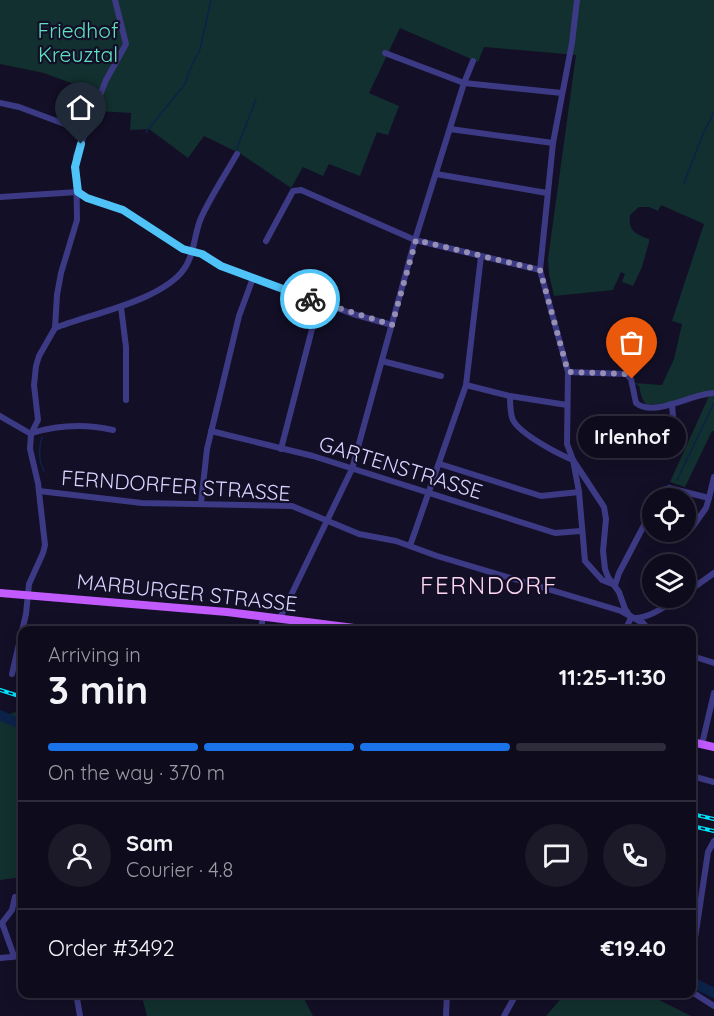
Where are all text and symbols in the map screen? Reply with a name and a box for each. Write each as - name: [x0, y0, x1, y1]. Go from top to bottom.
- park label: Friedhof Kreuztal: [37, 17, 119, 67]
- pin: [55, 82, 106, 144]
- icon: home: [64, 91, 97, 124]
- courier: [280, 269, 340, 329]
- icon: bike: [294, 283, 327, 316]
- pin: [606, 317, 657, 379]
- icon: bag: [615, 326, 648, 359]
- callout: Irlenhof: [578, 415, 686, 457]
- text: Irlenhof: [594, 424, 670, 449]
- street label: GARTENSTRASSE: [316, 430, 486, 504]
- street label: FERNDORFER STRASSE: [61, 464, 291, 506]
- map controls: [642, 488, 696, 608]
- button: locate: [642, 488, 696, 542]
- button: layers: [642, 554, 696, 608]
- street label: MARBURGER STRASSE: [75, 567, 299, 617]
- district label: FERNDORF: [420, 570, 558, 600]
- text: Arriving in: [48, 642, 141, 667]
- text: 11:25–11:30: [559, 663, 666, 691]
- text: 3 min: [48, 665, 148, 714]
- text: On the way · 370 m: [48, 760, 225, 785]
- button: person: [48, 824, 111, 887]
- button: chat: [525, 824, 588, 887]
- button: phone: [603, 824, 666, 887]
- text: Sam: [126, 829, 173, 857]
- text: Courier · 4.8: [126, 857, 233, 882]
- text: Order #3492: [48, 934, 175, 962]
- text: €19.40: [601, 934, 666, 962]

